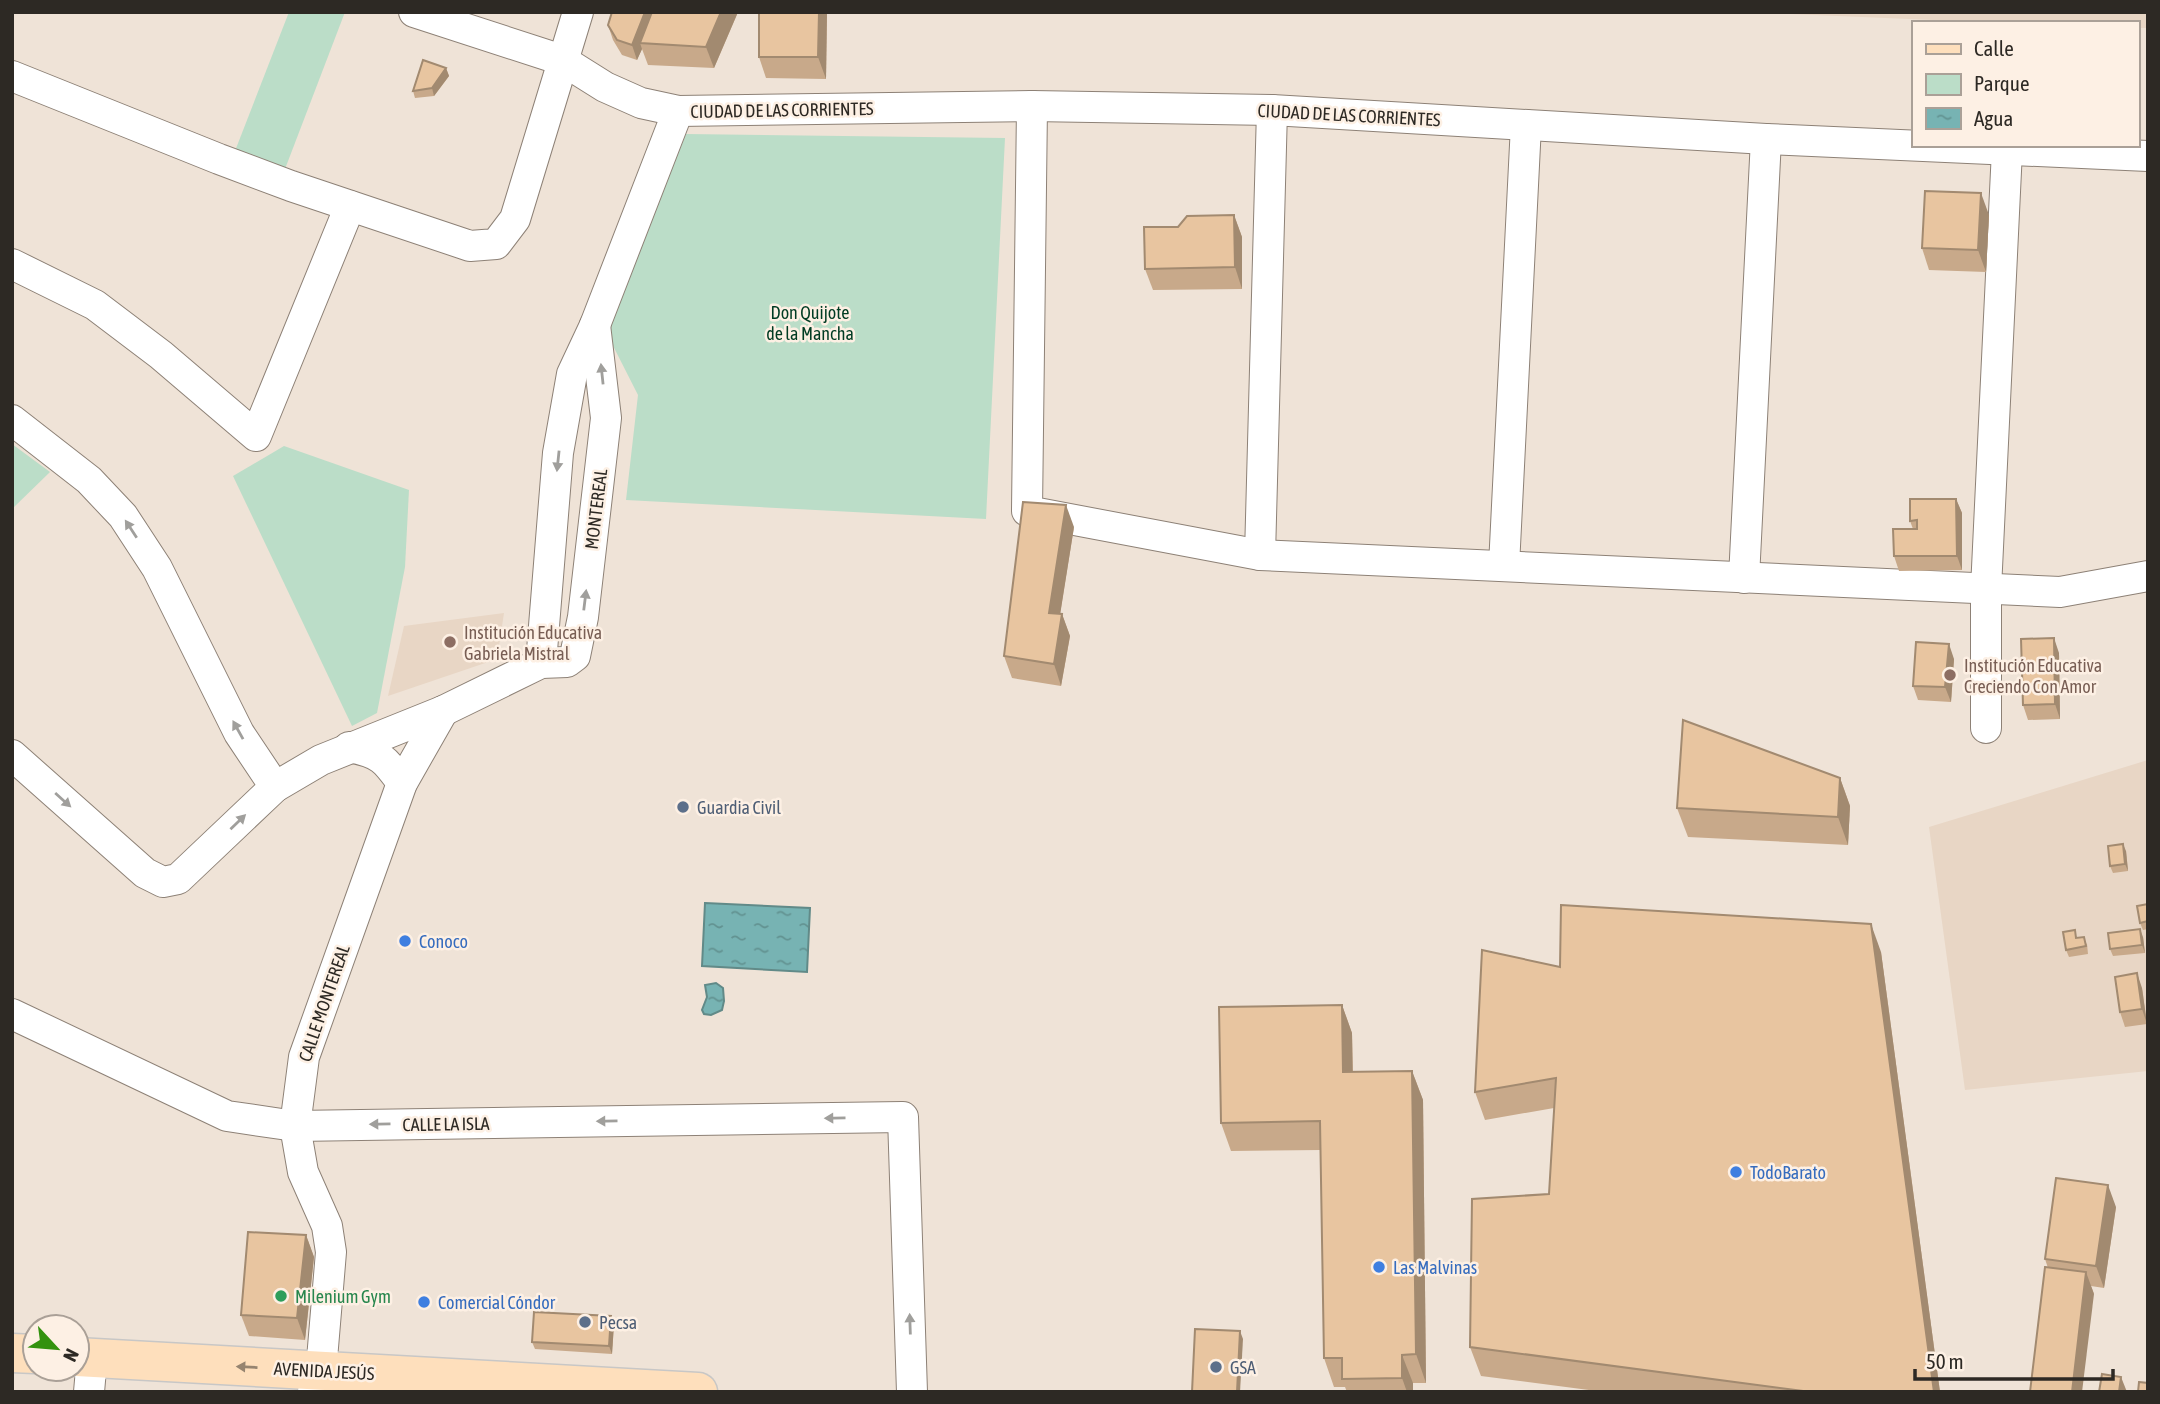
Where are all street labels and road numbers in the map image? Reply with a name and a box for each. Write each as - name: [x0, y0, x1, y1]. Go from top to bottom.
- street label: CIUDAD DE LAS CORRIENTES: [690, 98, 874, 122]
- street label: CIUDAD DE LAS CORRIENTES: [1257, 100, 1441, 130]
- street label: MONTEREAL: [581, 467, 611, 551]
- street label: CALLE MONTEREAL: [294, 942, 354, 1064]
- street label: CALLE LA ISLA: [402, 1113, 490, 1135]
- street label: AVENIDA JESÚS: [273, 1358, 375, 1384]

